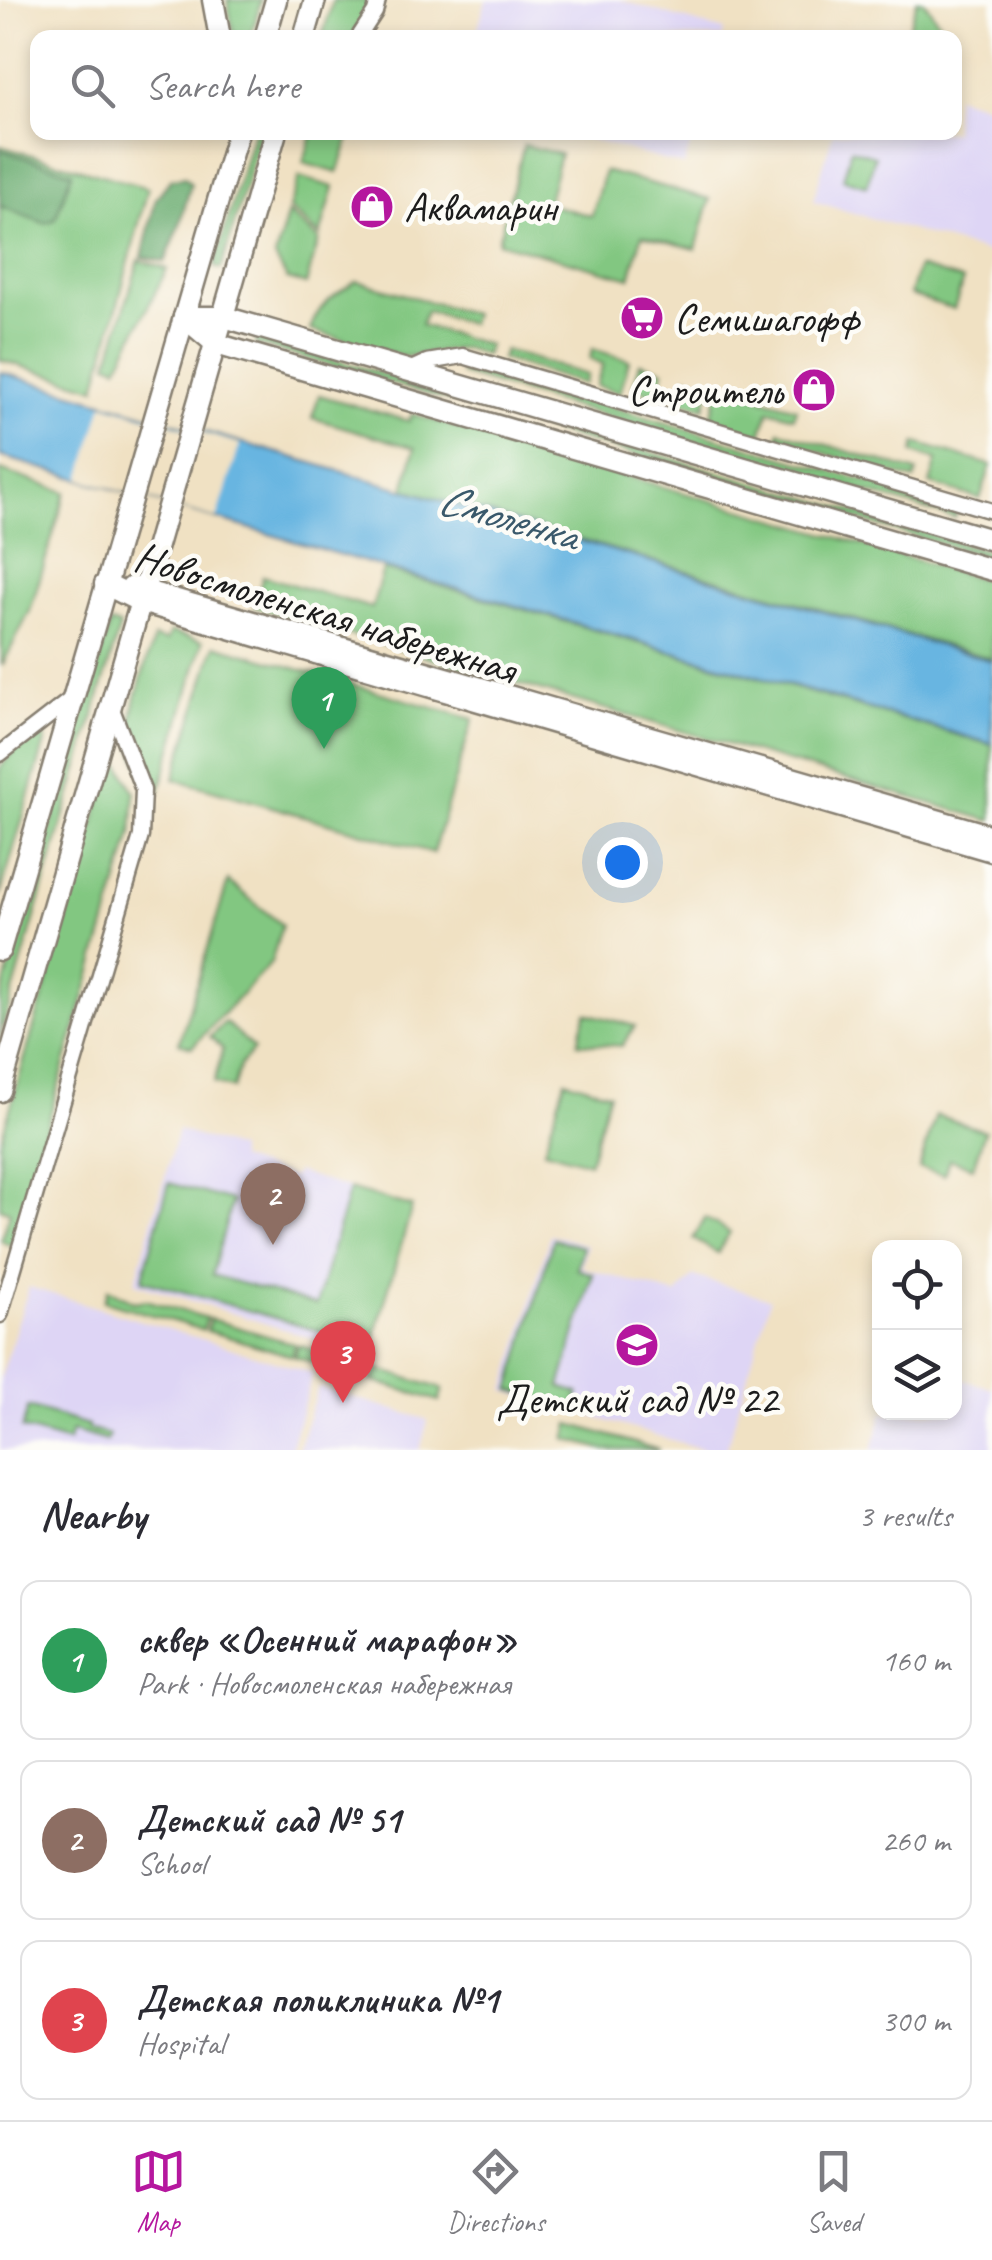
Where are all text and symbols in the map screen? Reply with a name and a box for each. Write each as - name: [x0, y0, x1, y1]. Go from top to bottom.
- search box: [30, 30, 962, 140]
- icon: search: [65, 58, 120, 113]
- text: Search here: [145, 62, 300, 109]
- place label: Аквамарин: [404, 181, 560, 234]
- shop icon: Аквамарин: [349, 184, 395, 230]
- place label: Семишагофф: [674, 292, 861, 345]
- supermarket icon: Семишагофф: [619, 295, 665, 341]
- place label: Строитель: [628, 364, 785, 417]
- shop icon: Строитель: [791, 367, 837, 413]
- water label: Смоленка: [432, 470, 588, 565]
- street label: Новосмоленская набережная: [128, 530, 525, 697]
- pin: 1: [292, 666, 356, 749]
- your location: [597, 837, 648, 888]
- pin: 2: [240, 1162, 306, 1245]
- map controls: [872, 1240, 962, 1420]
- button: locate: [872, 1240, 962, 1330]
- pin: 3: [310, 1320, 376, 1403]
- school or university icon: Детский сад № 22: [614, 1322, 660, 1368]
- button: layers: [872, 1330, 962, 1420]
- place label: Детский сад № 22: [496, 1373, 781, 1426]
- text: Nearby: [40, 1489, 146, 1542]
- text: 3 results: [858, 1495, 952, 1536]
- text: сквер «Осенний марафон»: [137, 1616, 517, 1663]
- text: 1: [67, 1640, 82, 1681]
- text: 160 m: [881, 1640, 950, 1681]
- text: Park · Новосмоленская набережная: [137, 1663, 511, 1704]
- text: Детский сад № 51: [137, 1796, 401, 1843]
- text: 2: [67, 1820, 82, 1861]
- text: 260 m: [881, 1820, 950, 1861]
- text: School: [137, 1843, 206, 1884]
- text: Детская поликлиника №1: [137, 1976, 498, 2023]
- text: 3: [67, 2000, 82, 2041]
- text: 300 m: [881, 2000, 950, 2041]
- text: Hospital: [137, 2023, 224, 2064]
- tab: Map: [131, 2144, 186, 2239]
- tab: Directions: [447, 2144, 545, 2239]
- tab: Saved: [806, 2144, 861, 2239]

